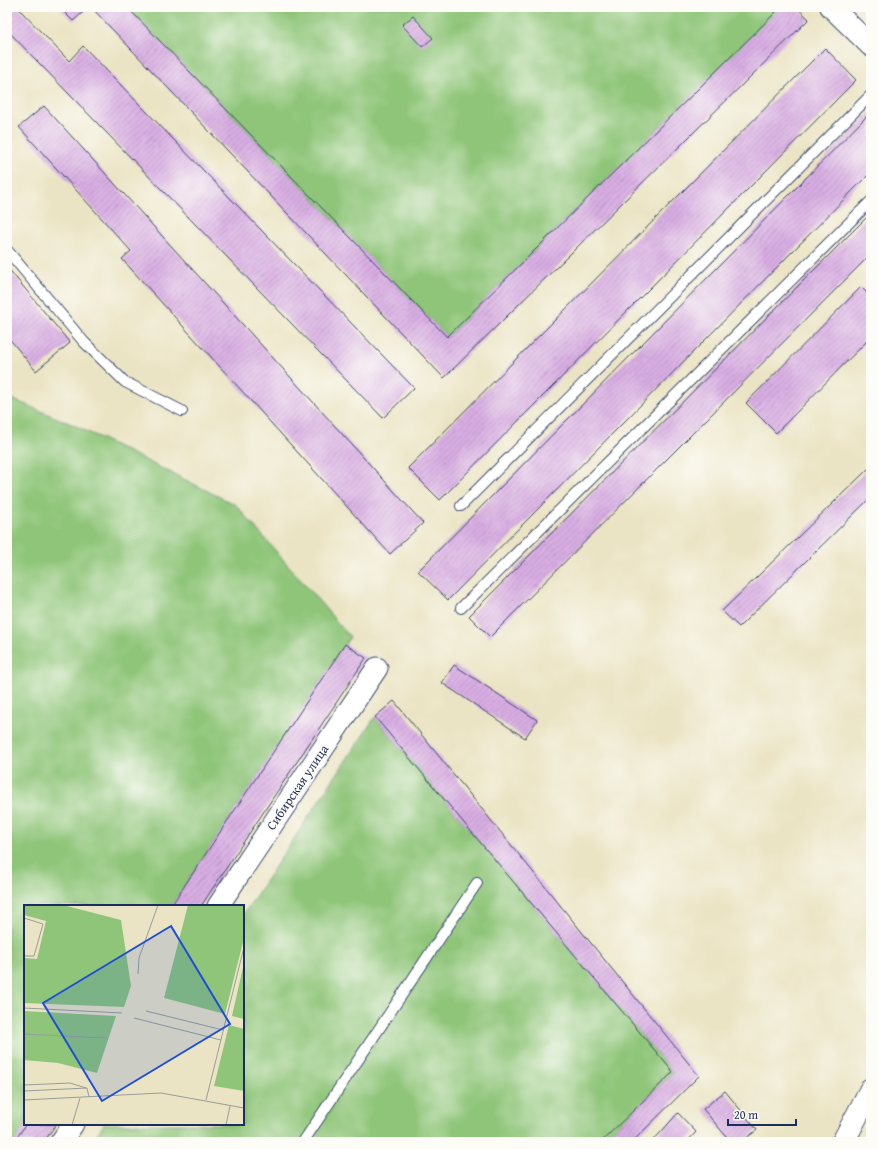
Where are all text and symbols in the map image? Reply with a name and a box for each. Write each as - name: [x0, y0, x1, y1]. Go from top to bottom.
- street label: Сибирская улица: [262, 740, 334, 834]
- inset map: [24, 905, 244, 1125]
- scale bar: [728, 1101, 796, 1127]
- text: 20 m: [734, 1106, 758, 1123]

